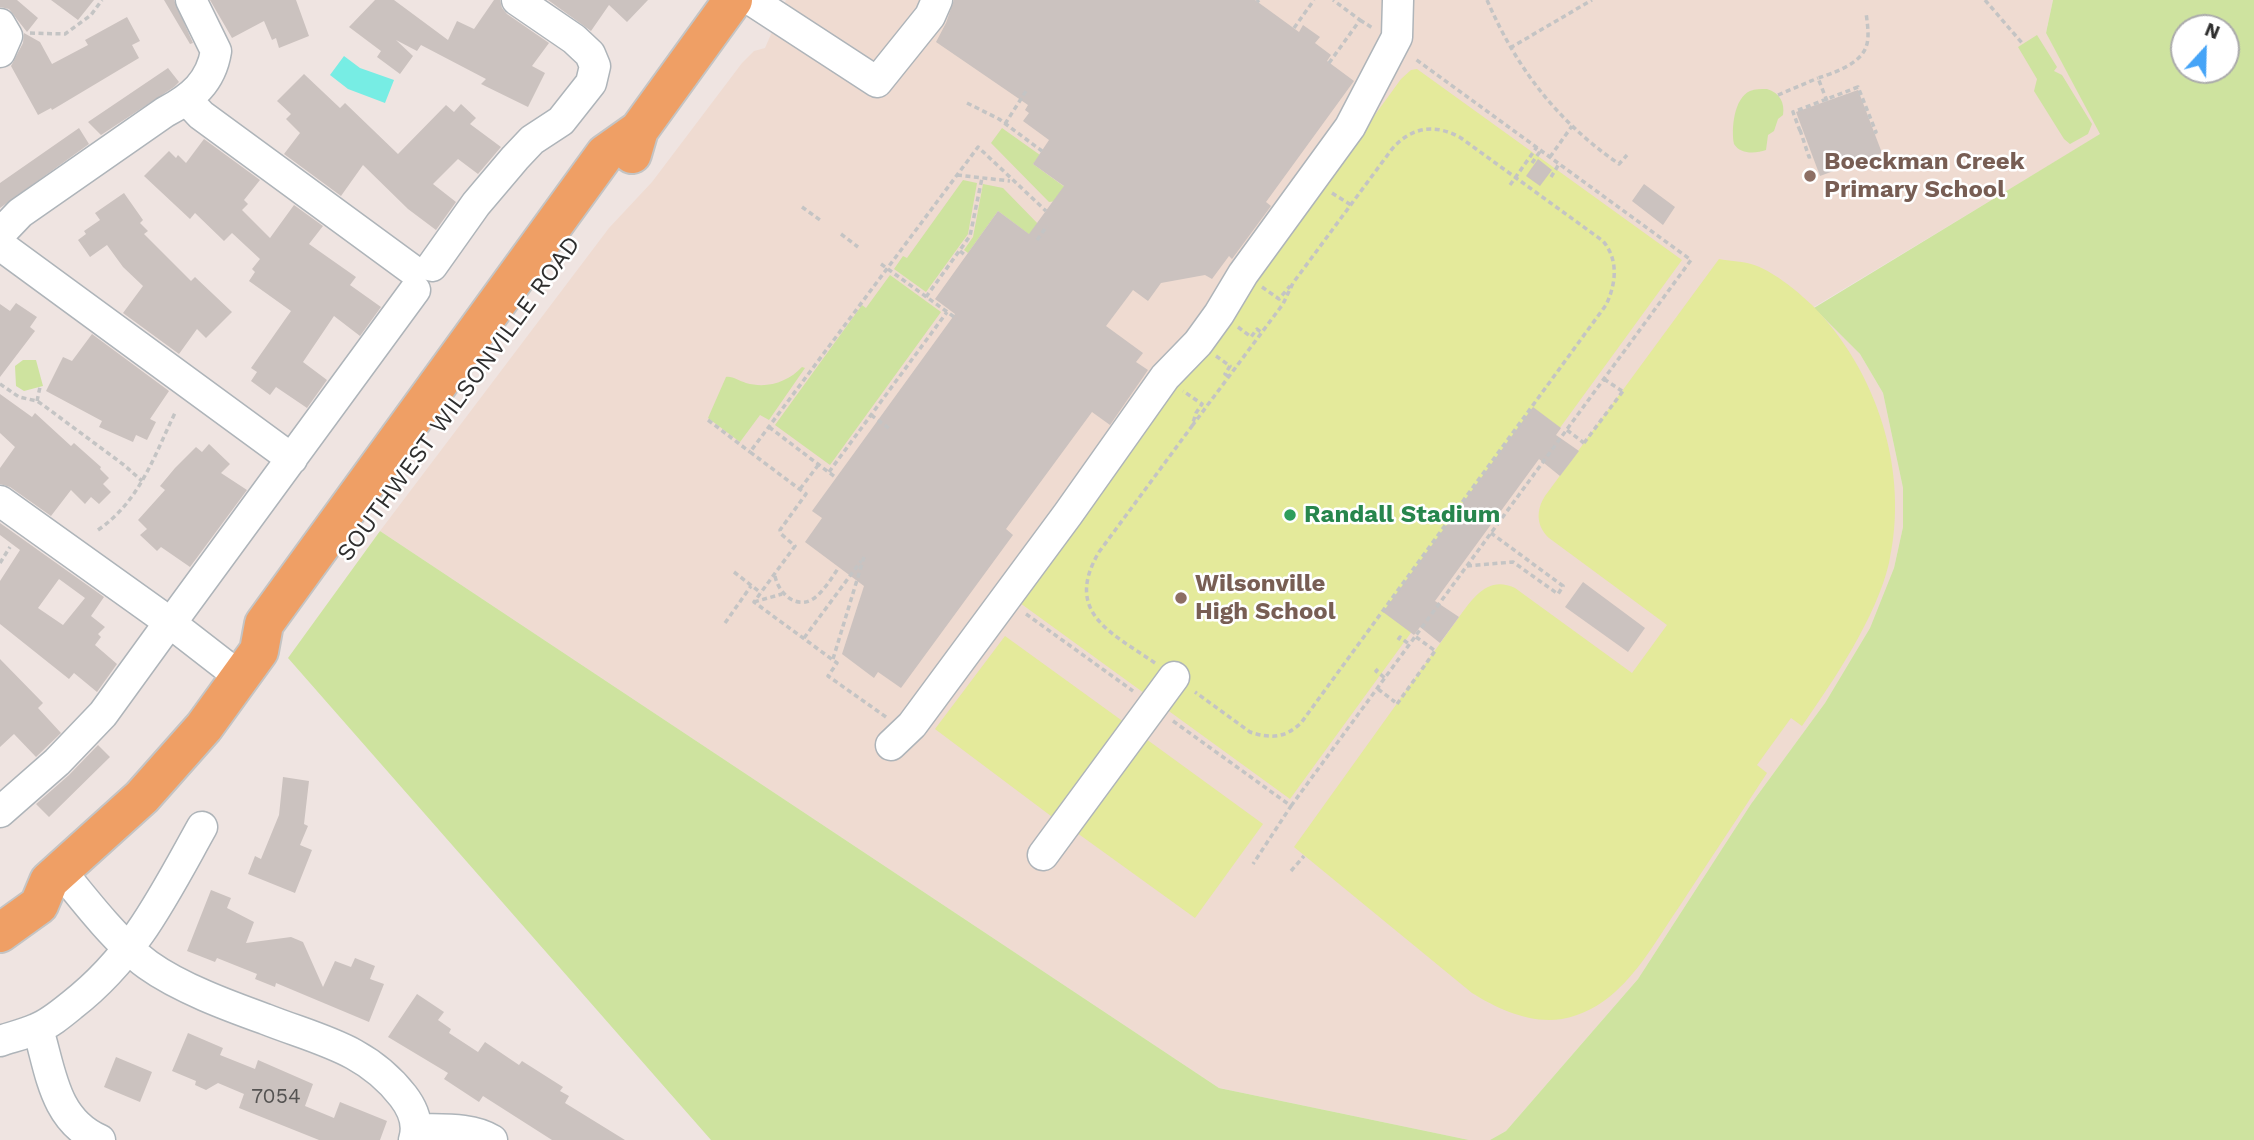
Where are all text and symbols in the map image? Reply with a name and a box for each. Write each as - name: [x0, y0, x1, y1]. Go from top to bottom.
- north arrow: [2170, 14, 2240, 84]
- text: N: [2201, 18, 2223, 44]
- place label: Boeckman Creek Primary School: [1824, 148, 2025, 204]
- marker: Boeckman Creek Primary School: [1802, 168, 1818, 184]
- street label: SOUTHWEST WILSONVILLE ROAD: [331, 231, 587, 567]
- place label: Randall Stadium: [1304, 501, 1500, 529]
- marker: Randall Stadium: [1282, 507, 1298, 523]
- place label: Wilsonville High School: [1195, 570, 1336, 626]
- marker: Wilsonville High School: [1173, 590, 1189, 606]
- house number: 7054: [251, 1084, 301, 1110]

